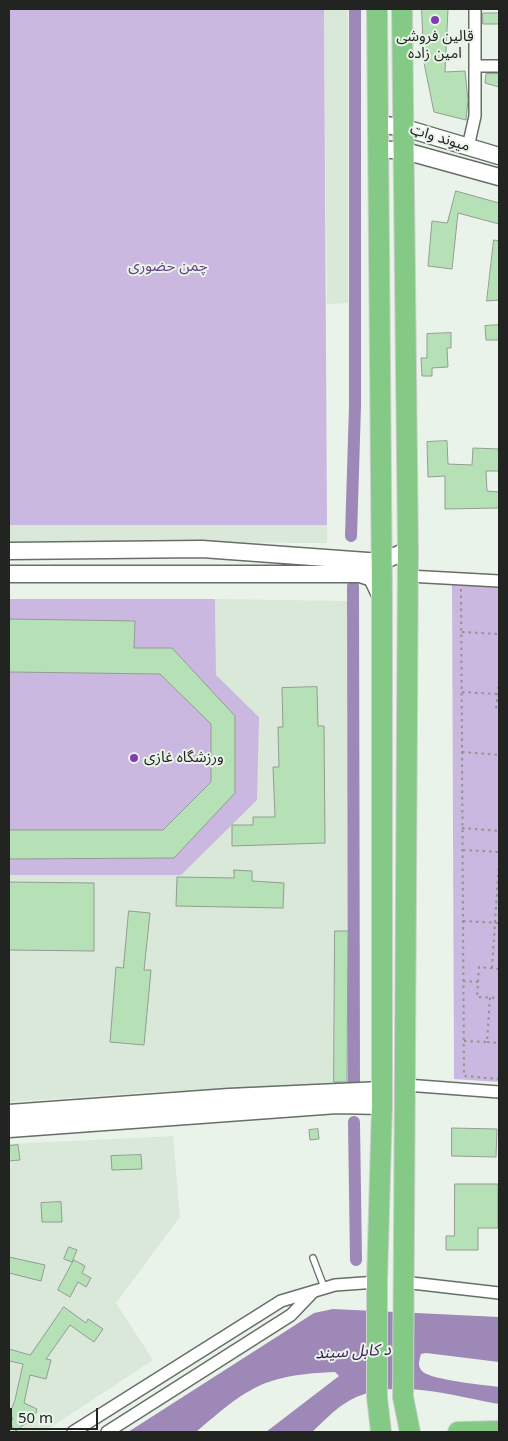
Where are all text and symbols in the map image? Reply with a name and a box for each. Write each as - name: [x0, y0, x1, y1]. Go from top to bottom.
- marker: قالین فروشی امین زاده: [429, 14, 441, 26]
- place label: قالین فروشی امین زاده: [396, 28, 474, 63]
- street label: میوند واټ: [408, 120, 472, 156]
- park label: چمن حضوری: [128, 258, 208, 276]
- place label: ورزشگاه غازی: [144, 749, 224, 767]
- marker: ورزشگاه غازی: [128, 752, 140, 764]
- water label: د کابل سيند: [315, 1340, 391, 1364]
- scale bar: [12, 1398, 100, 1430]
- text: 50 m: [18, 1407, 53, 1427]

